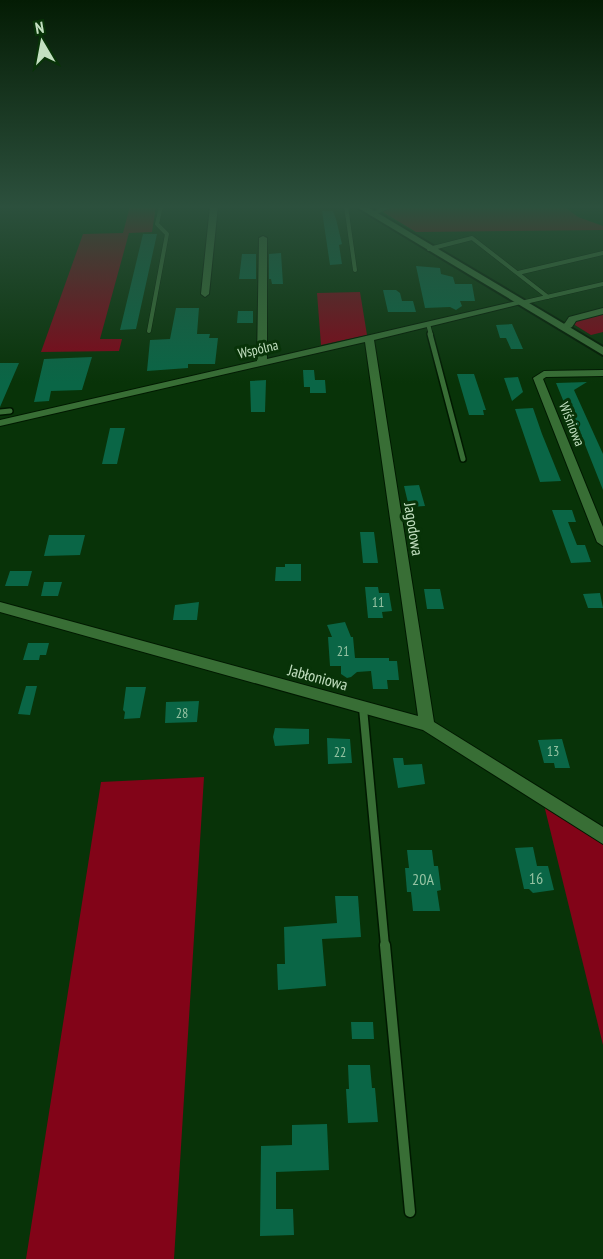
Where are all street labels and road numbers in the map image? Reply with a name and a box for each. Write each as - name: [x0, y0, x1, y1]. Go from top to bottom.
- street label: Wspólna: [236, 336, 280, 362]
- street label: Wiśniowa: [555, 399, 589, 449]
- street label: Jagodowa: [400, 500, 428, 557]
- street label: Jabłoniowa: [285, 659, 350, 695]

